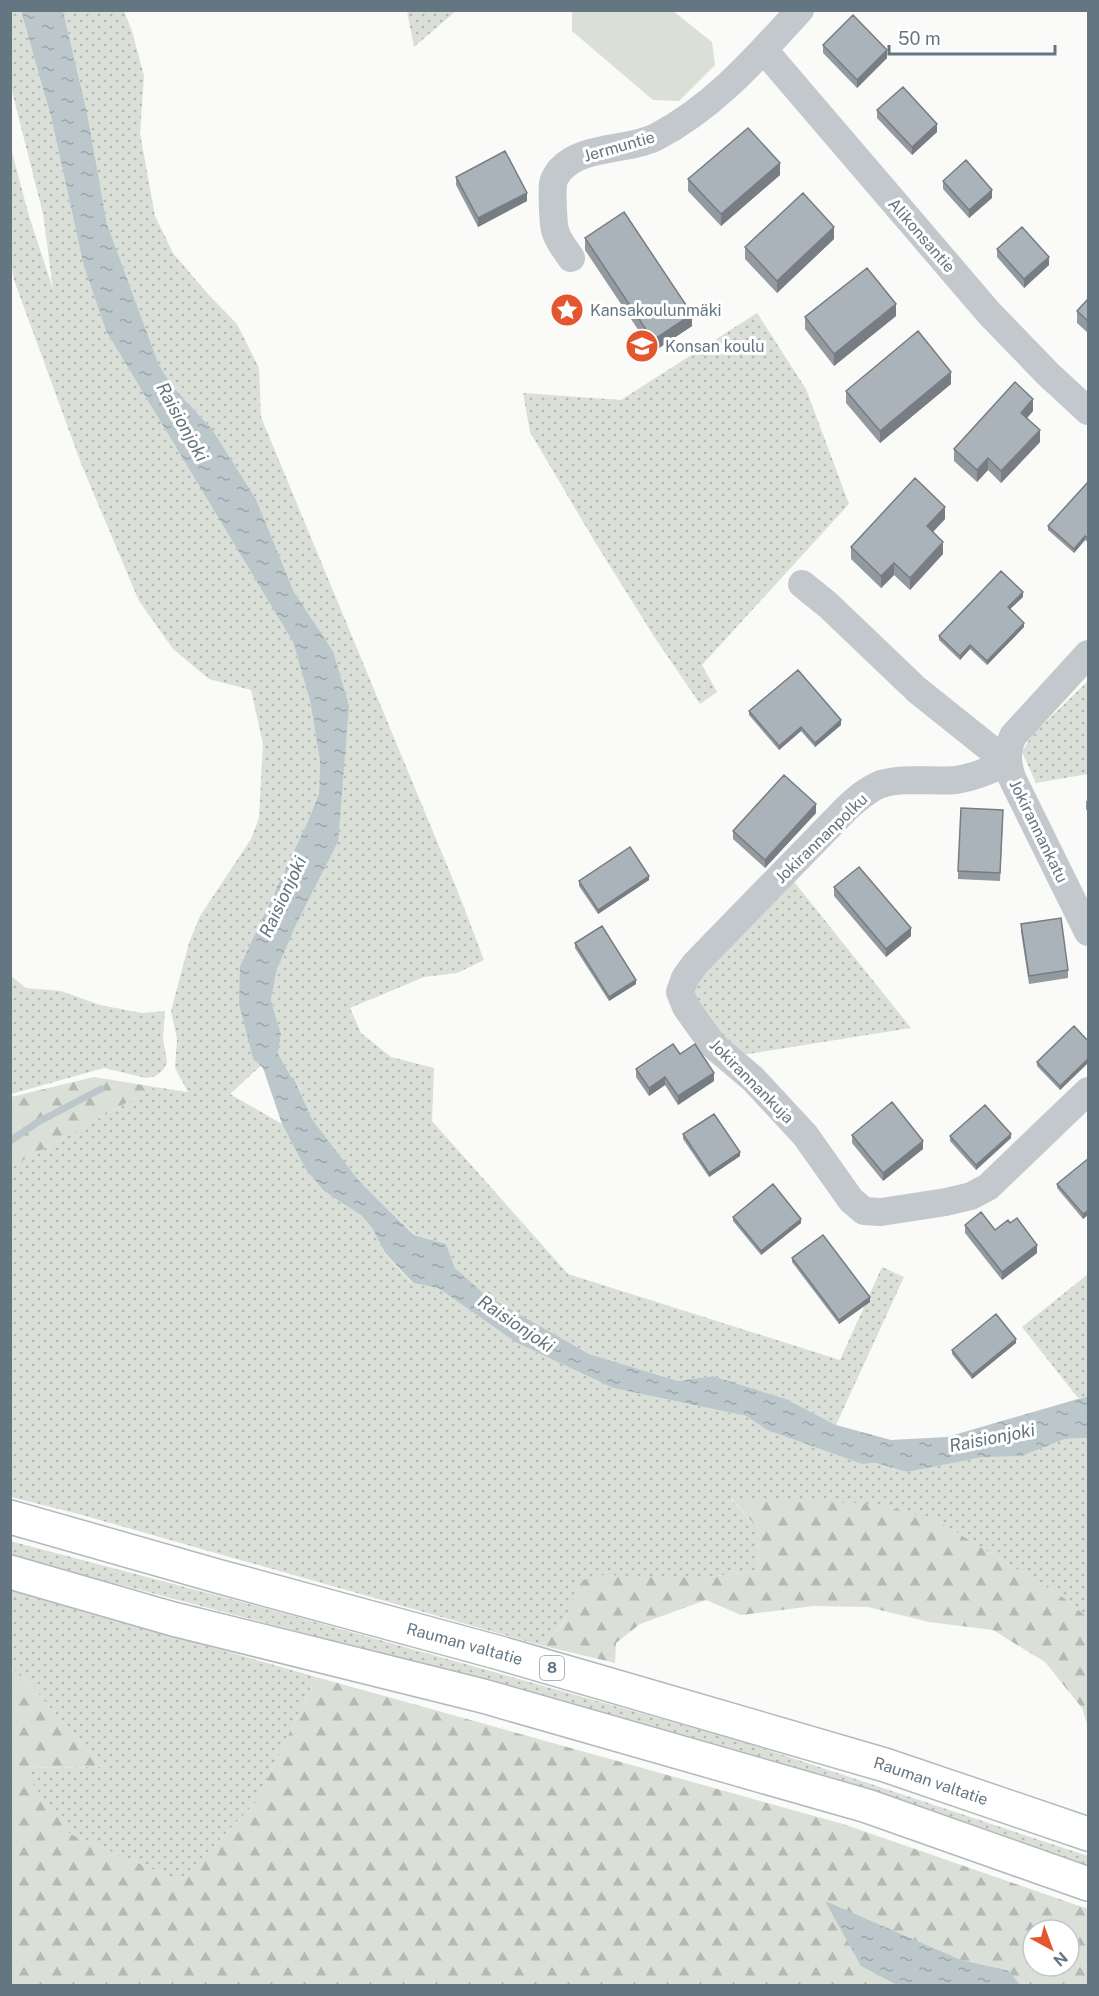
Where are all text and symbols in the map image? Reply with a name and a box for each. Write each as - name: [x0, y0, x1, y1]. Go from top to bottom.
- scale bar: [889, 18, 1056, 56]
- text: 50 m: [898, 28, 941, 49]
- street label: Jermuntie: [581, 127, 657, 166]
- street label: Alikonsantie: [884, 194, 959, 276]
- place icon: Kansakoulunmäki: [549, 292, 585, 328]
- place label: Kansakoulunmäki: [590, 301, 722, 320]
- school or university icon: Konsan koulu: [624, 328, 660, 364]
- place label: Konsan koulu: [665, 337, 765, 356]
- water label: Raisionjoki: [152, 379, 213, 465]
- street label: Jokirannankatu: [1005, 777, 1072, 886]
- street label: Jokirannanpolku: [771, 789, 871, 887]
- water label: Raisionjoki: [255, 852, 311, 941]
- street label: Jokirannankuja: [706, 1035, 798, 1127]
- water label: Raisionjoki: [474, 1291, 559, 1357]
- water label: Raisionjoki: [947, 1419, 1037, 1456]
- street label: Rauman valtatie: [404, 1619, 525, 1669]
- road number: 8: [540, 1656, 564, 1680]
- street label: Rauman valtatie: [871, 1753, 990, 1809]
- north arrow: [1021, 1918, 1081, 1978]
- text: N: [1050, 1948, 1071, 1970]

